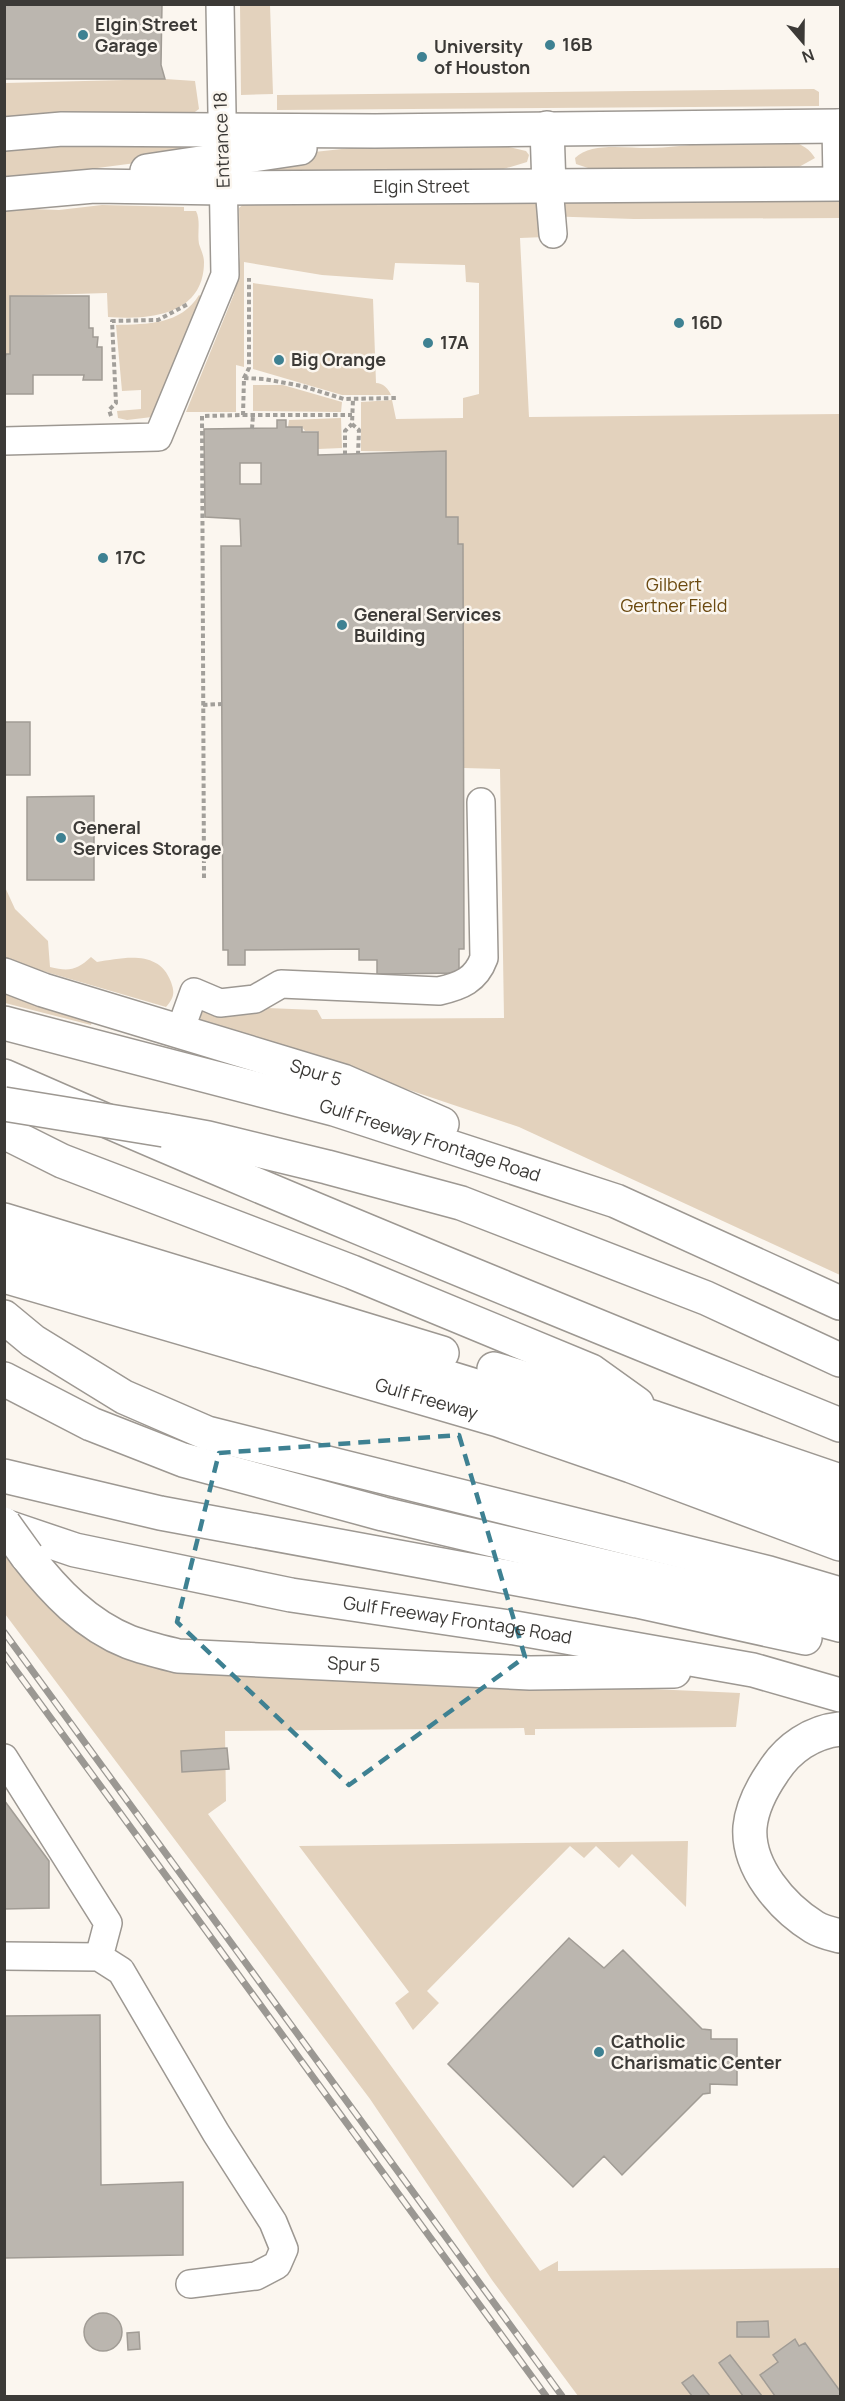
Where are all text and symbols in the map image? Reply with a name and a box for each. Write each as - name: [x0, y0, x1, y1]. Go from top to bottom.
- place label: Elgin Street Garage: [95, 12, 198, 57]
- north arrow: [773, 12, 833, 72]
- marker: Elgin Street Garage: [76, 28, 90, 42]
- place label: 16B: [562, 32, 592, 56]
- place label: University of Houston: [434, 34, 530, 79]
- marker: 16B: [543, 38, 557, 52]
- text: N: [799, 44, 817, 68]
- marker: University of Houston: [415, 50, 429, 64]
- street label: Entrance 18: [207, 92, 235, 189]
- street label: Elgin Street: [373, 173, 470, 198]
- place label: 16D: [691, 310, 723, 334]
- marker: 16D: [672, 316, 686, 330]
- place label: 17A: [440, 330, 469, 354]
- marker: 17A: [421, 336, 435, 350]
- place label: Big Orange: [291, 347, 386, 371]
- marker: Big Orange: [272, 353, 286, 367]
- place label: 17C: [115, 545, 146, 569]
- marker: 17C: [96, 551, 110, 565]
- park label: Gilbert Gertner Field: [621, 572, 727, 617]
- place label: General Services Building: [354, 602, 501, 647]
- marker: General Services Building: [335, 618, 349, 632]
- place label: General Services Storage: [73, 815, 222, 860]
- marker: General Services Storage: [54, 831, 68, 845]
- street label: Spur 5: [287, 1053, 345, 1091]
- street label: Gulf Freeway Frontage Road: [317, 1093, 544, 1187]
- street label: Gulf Freeway: [372, 1372, 481, 1425]
- street label: Gulf Freeway Frontage Road: [342, 1590, 574, 1649]
- street label: Spur 5: [327, 1650, 381, 1677]
- place label: Catholic Charismatic Center: [611, 2029, 782, 2074]
- marker: Catholic Charismatic Center: [592, 2045, 606, 2059]

